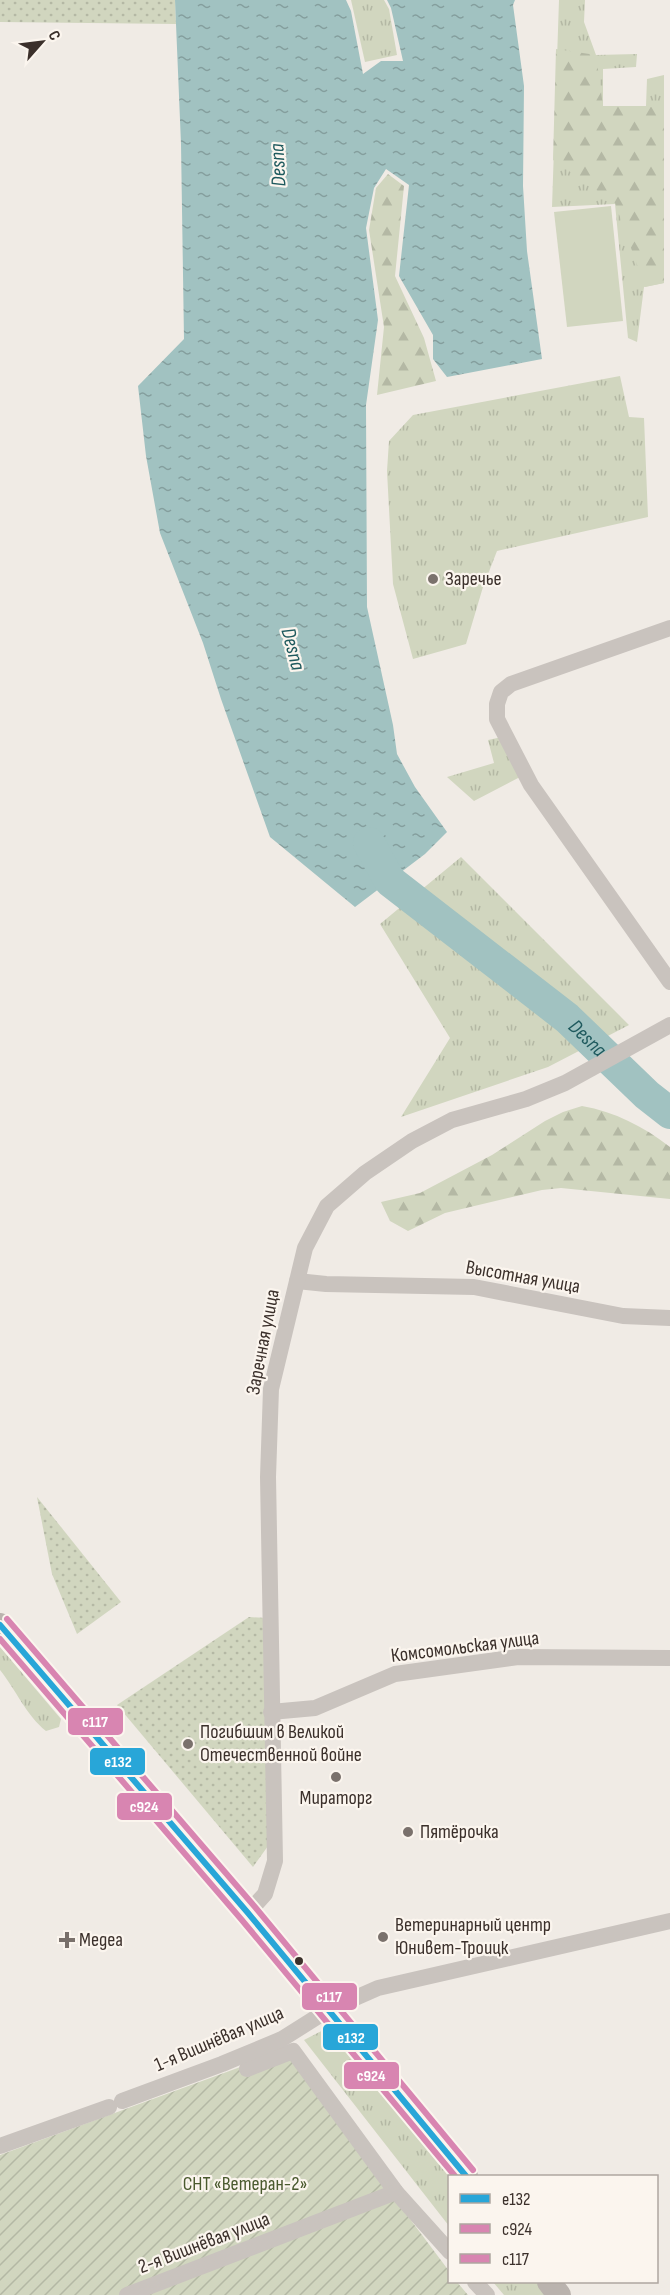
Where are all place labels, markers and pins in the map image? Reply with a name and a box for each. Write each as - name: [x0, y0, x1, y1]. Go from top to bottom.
- place label: Заречье: [445, 567, 502, 591]
- marker: Заречье: [426, 572, 440, 586]
- place label: Погибшим в Великой Отечественной войне: [200, 1720, 362, 1767]
- marker: Погибшим в Великой Отечественной войне: [181, 1737, 195, 1751]
- marker: Мираторг: [329, 1770, 343, 1784]
- place label: Мираторг: [300, 1786, 373, 1810]
- place label: Пятёрочка: [420, 1820, 499, 1844]
- marker: Пятёрочка: [401, 1825, 415, 1839]
- place label: Ветеринарный центр Юнивет-Троицк: [395, 1913, 551, 1960]
- place label: Медеа: [79, 1928, 123, 1952]
- marker: Ветеринарный центр Юнивет-Троицк: [376, 1930, 390, 1944]
- marker: Медеа: [60, 1933, 74, 1947]
- unlabelled marker: [293, 1955, 305, 1967]

